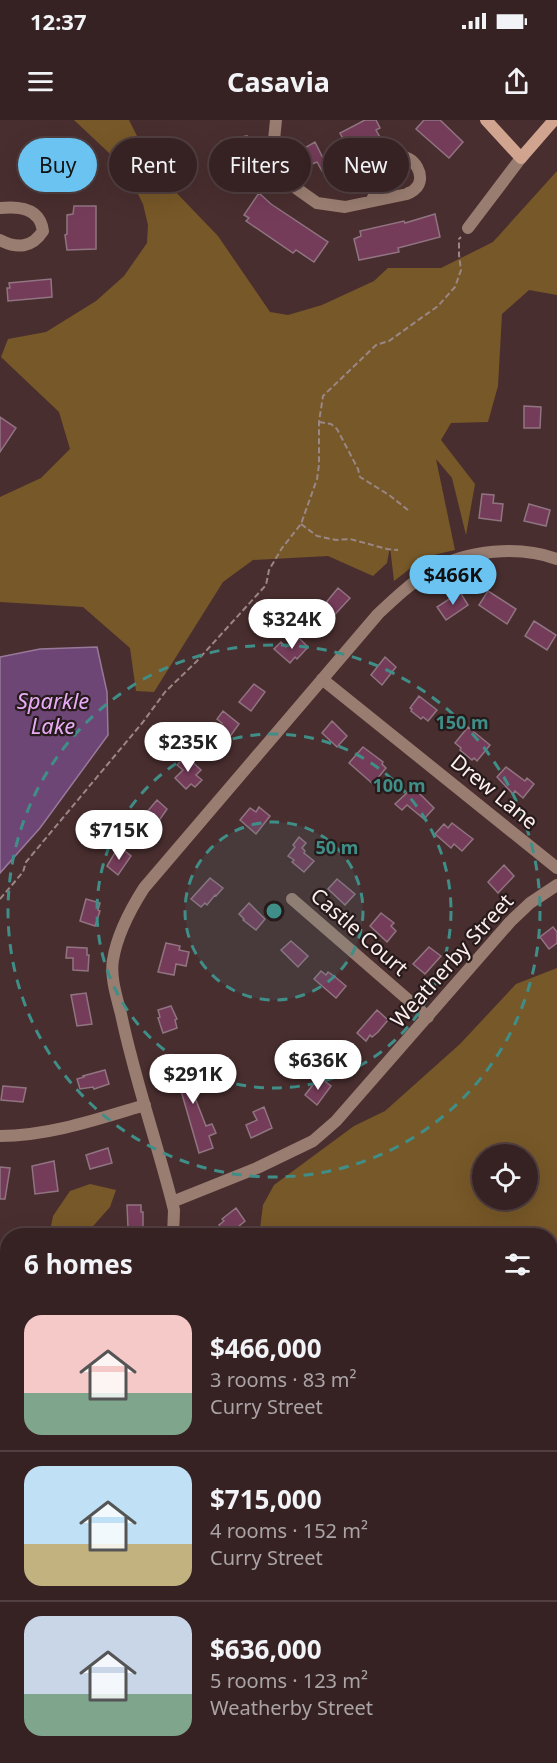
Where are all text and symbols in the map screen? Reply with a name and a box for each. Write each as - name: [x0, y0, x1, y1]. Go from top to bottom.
- text: 12:37: [30, 6, 87, 36]
- text: Casavia: [227, 63, 330, 100]
- icon: menu: [24, 65, 57, 98]
- icon: share: [500, 65, 533, 98]
- chip: Buy: [18, 138, 97, 192]
- chip: Rent: [109, 138, 197, 192]
- chip: Filters: [209, 138, 311, 192]
- chip: New: [323, 138, 409, 192]
- pin: $466K: [411, 555, 495, 606]
- text: $466K: [423, 561, 483, 588]
- pin: $324K: [250, 599, 334, 650]
- text: $324K: [262, 605, 322, 632]
- water label: Sparkle Lake: [17, 685, 89, 740]
- text: 150 m: [435, 710, 489, 734]
- pin: $235K: [146, 722, 230, 773]
- text: $235K: [158, 728, 218, 755]
- street label: Drew Lane: [445, 747, 544, 835]
- text: 100 m: [372, 773, 426, 797]
- pin: $715K: [77, 810, 161, 861]
- text: $715K: [89, 816, 149, 843]
- text: 50 m: [316, 835, 358, 859]
- street label: Castle Court: [305, 881, 415, 982]
- street label: Weatherby Street: [384, 887, 519, 1033]
- centre of rings: [264, 901, 284, 921]
- pin: $636K: [276, 1040, 360, 1091]
- text: $636K: [288, 1046, 348, 1073]
- pin: $291K: [151, 1054, 235, 1105]
- text: $291K: [163, 1060, 223, 1087]
- map controls: [472, 1144, 538, 1210]
- button: locate: [472, 1144, 538, 1210]
- text: 6 homes: [24, 1246, 133, 1282]
- icon: filters: [501, 1248, 534, 1281]
- text: $466,000: [210, 1330, 322, 1366]
- icon: home: [72, 1339, 144, 1411]
- text: 3 rooms · 83 m²: [210, 1366, 357, 1393]
- text: Curry Street: [210, 1393, 323, 1420]
- text: $715,000: [210, 1481, 322, 1517]
- icon: home: [72, 1490, 144, 1562]
- text: 4 rooms · 152 m²: [210, 1517, 368, 1544]
- text: Curry Street: [210, 1544, 323, 1571]
- text: $636,000: [210, 1631, 322, 1667]
- icon: home: [72, 1640, 144, 1712]
- text: 5 rooms · 123 m²: [210, 1667, 368, 1694]
- text: Weatherby Street: [210, 1694, 373, 1721]

